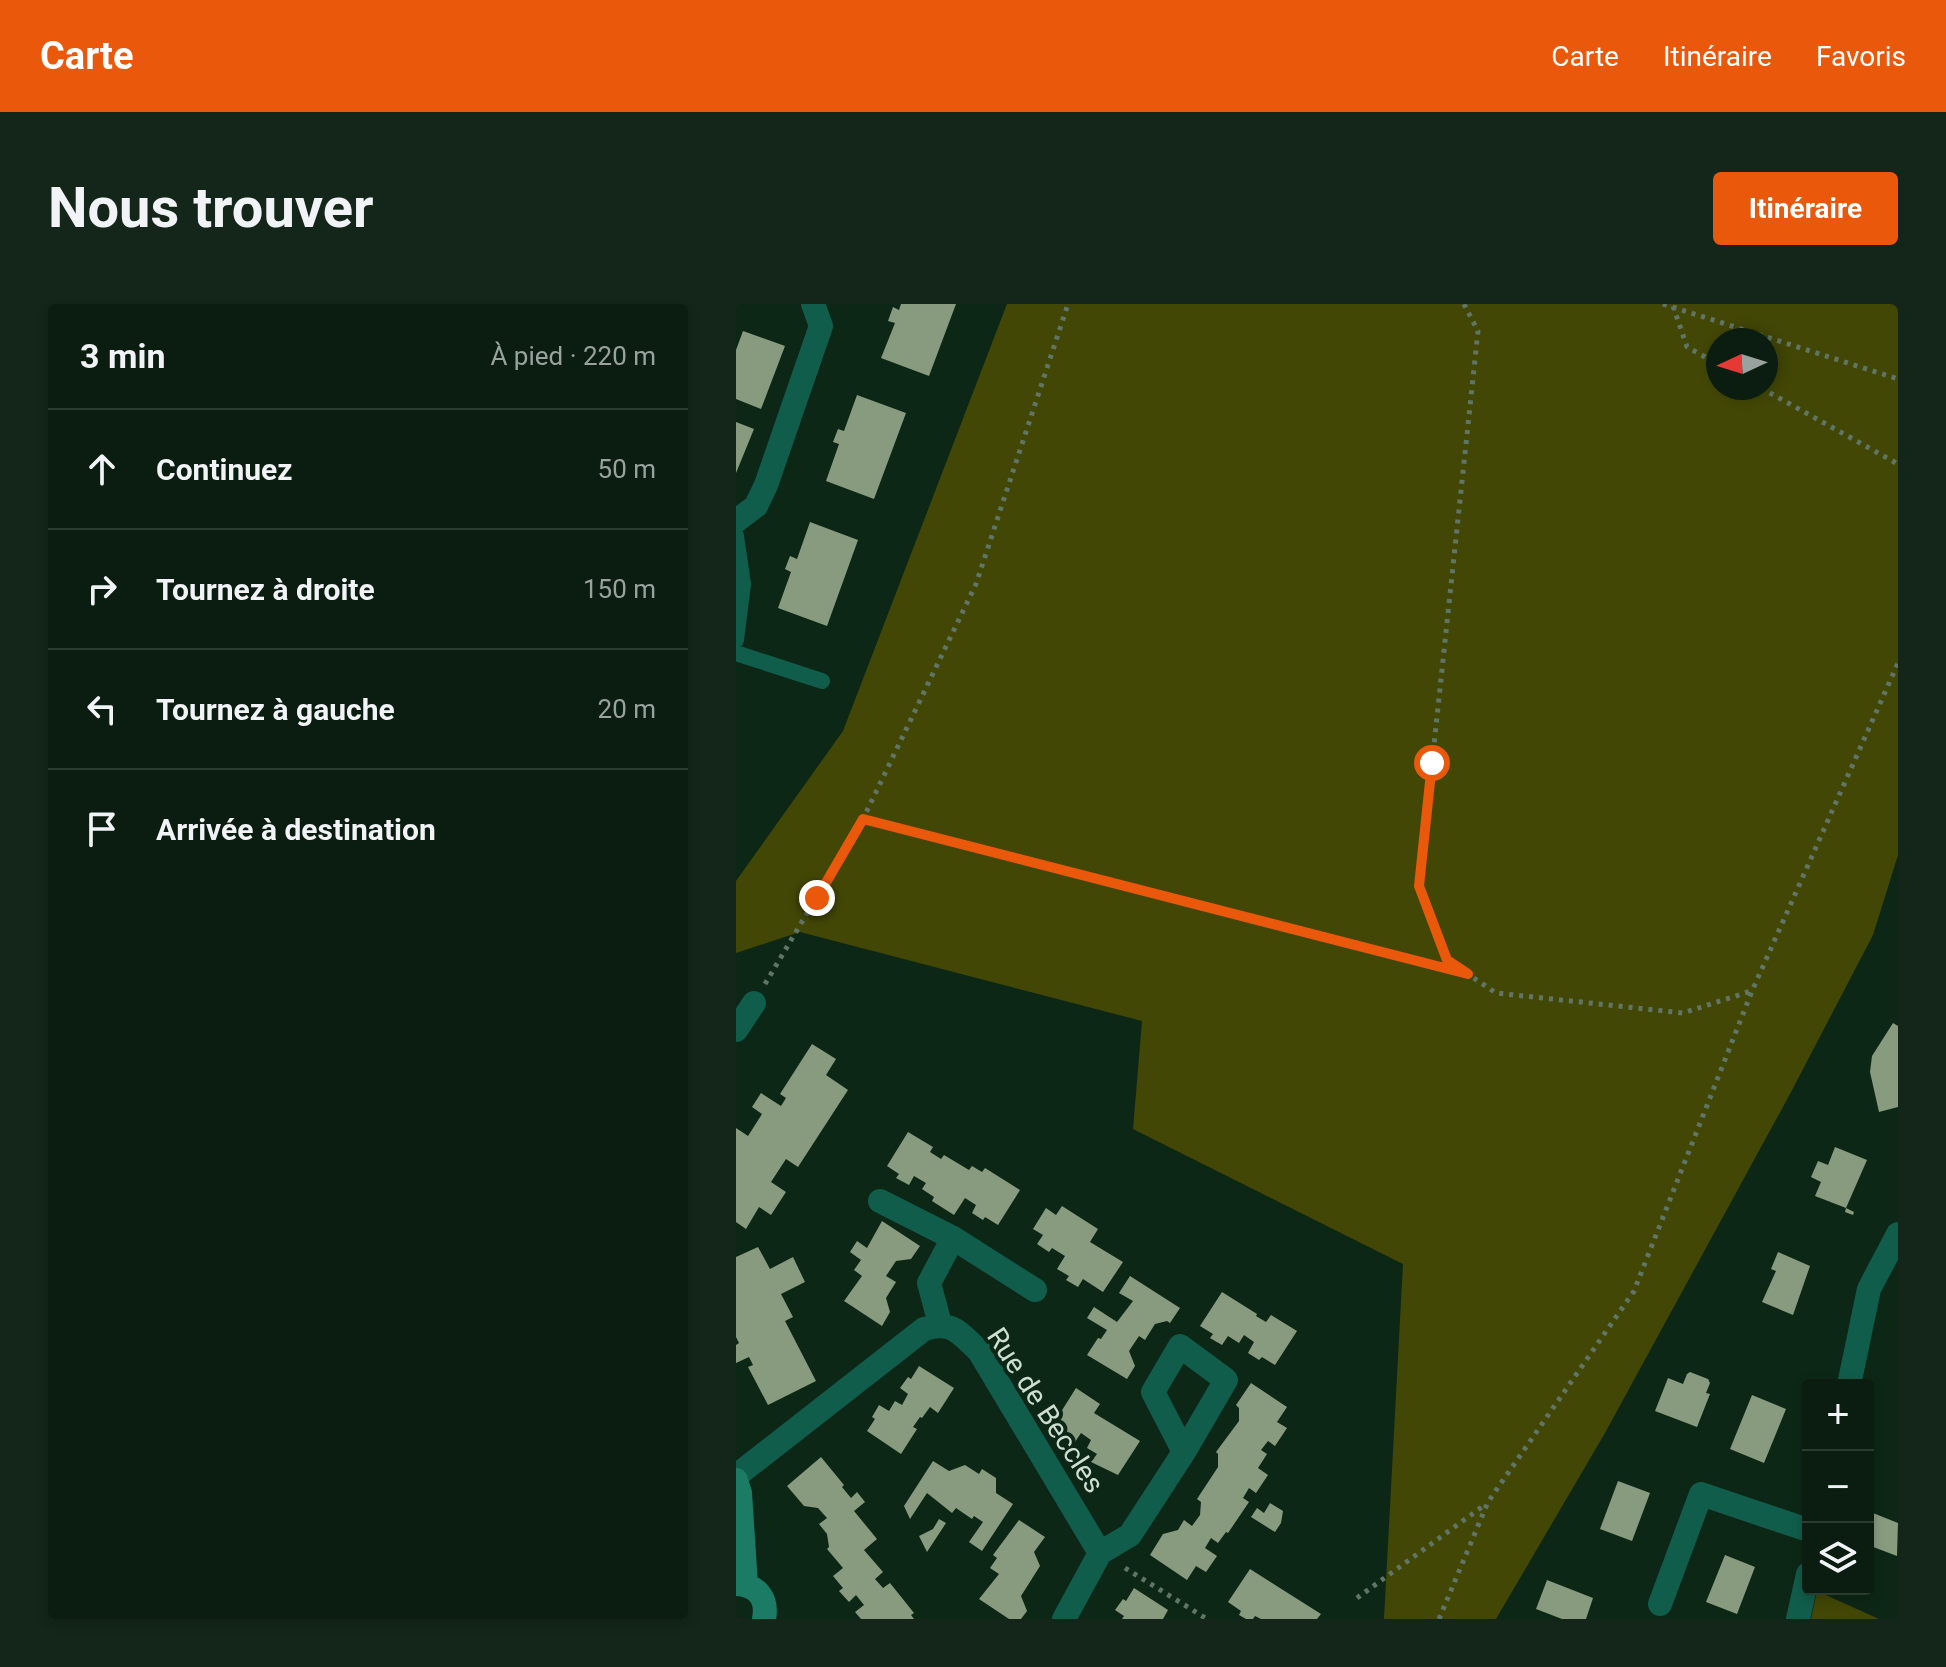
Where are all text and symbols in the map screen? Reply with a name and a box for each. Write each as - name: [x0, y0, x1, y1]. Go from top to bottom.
- text: Carte: [40, 34, 133, 78]
- text: Carte: [1551, 40, 1619, 73]
- text: Itinéraire: [1663, 40, 1772, 73]
- text: Favoris: [1816, 40, 1906, 73]
- button: Itinéraire: [1713, 172, 1898, 245]
- text: Nous trouver: [48, 175, 374, 241]
- north arrow: [1706, 328, 1778, 400]
- text: 3 min: [80, 336, 165, 376]
- text: À pied · 220 m: [490, 341, 656, 371]
- icon: ahead: [80, 447, 124, 491]
- text: Continuez: [156, 452, 293, 487]
- text: 50 m: [598, 454, 656, 484]
- icon: right: [80, 567, 124, 611]
- text: Tournez à droite: [156, 572, 375, 607]
- text: 150 m: [583, 574, 656, 604]
- icon: left: [80, 687, 124, 731]
- text: Tournez à gauche: [156, 692, 395, 727]
- text: 20 m: [598, 694, 656, 724]
- route start: [1414, 745, 1450, 781]
- icon: arrive: [80, 807, 124, 851]
- text: Arrivée à destination: [156, 812, 436, 847]
- route end: [799, 880, 835, 916]
- street label: Rue de Beccles: [980, 1322, 1111, 1499]
- map controls: [1802, 1379, 1874, 1595]
- button: +: [1802, 1379, 1874, 1451]
- button: −: [1802, 1451, 1874, 1523]
- button: layers: [1802, 1523, 1874, 1595]

